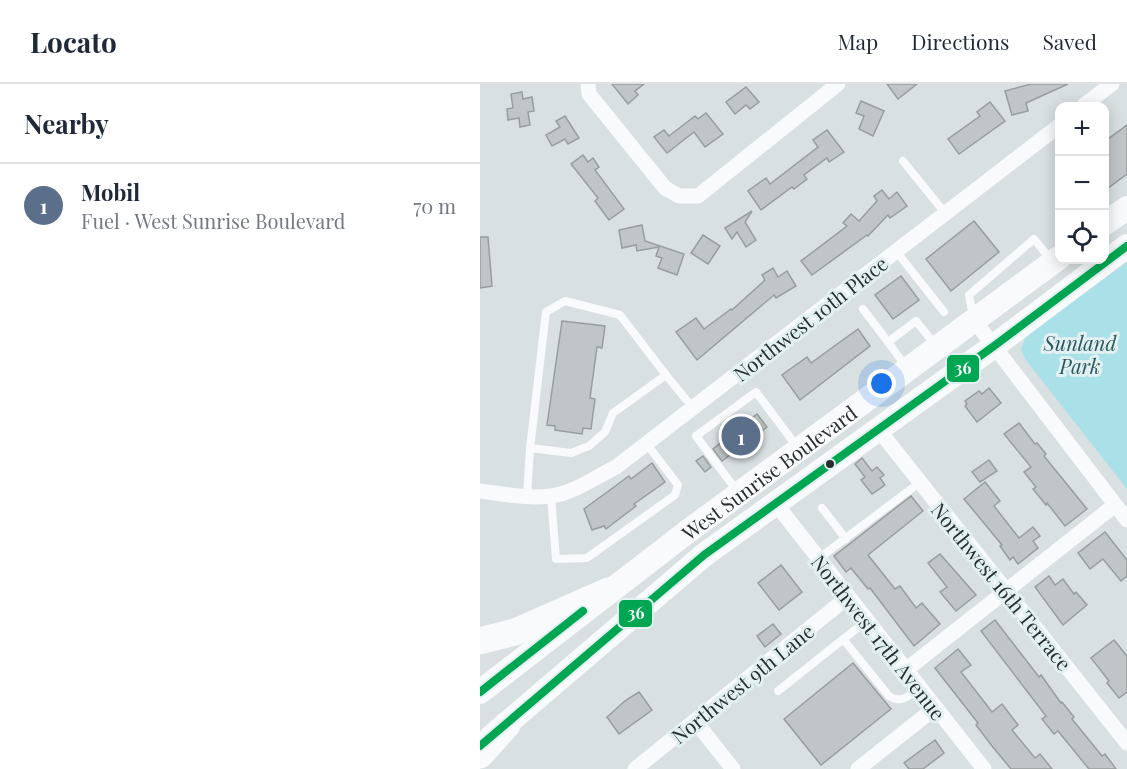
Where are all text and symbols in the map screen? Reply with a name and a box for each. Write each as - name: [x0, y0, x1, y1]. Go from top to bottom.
- text: Locato: [30, 23, 117, 60]
- text: Map: [837, 27, 878, 55]
- text: Directions: [911, 27, 1009, 55]
- text: Saved: [1042, 27, 1097, 55]
- map controls: [1055, 102, 1109, 264]
- button: +: [1055, 102, 1109, 156]
- text: Nearby: [24, 106, 109, 141]
- button: −: [1055, 156, 1109, 210]
- text: Mobil: [81, 177, 140, 207]
- text: 1: [40, 192, 47, 219]
- text: 70 m: [413, 192, 456, 219]
- text: Fuel · West Sunrise Boulevard: [81, 207, 345, 234]
- button: locate: [1055, 210, 1109, 264]
- street label: Northwest 10th Place: [727, 249, 893, 387]
- park label: Sunland Park: [1043, 329, 1117, 379]
- line badge: 36: [946, 354, 980, 383]
- text: 36: [955, 357, 971, 378]
- your location: [867, 369, 896, 398]
- street label: West Sunrise Boulevard: [675, 398, 862, 546]
- pin: 1: [722, 414, 760, 458]
- unlabelled marker: [824, 458, 836, 470]
- street label: Northwest 16th Terrace: [926, 496, 1078, 676]
- street label: Northwest 17th Avenue: [806, 549, 952, 725]
- line badge: 36: [618, 599, 653, 628]
- text: 36: [628, 602, 644, 623]
- street label: Northwest 9th Lane: [665, 617, 819, 749]

